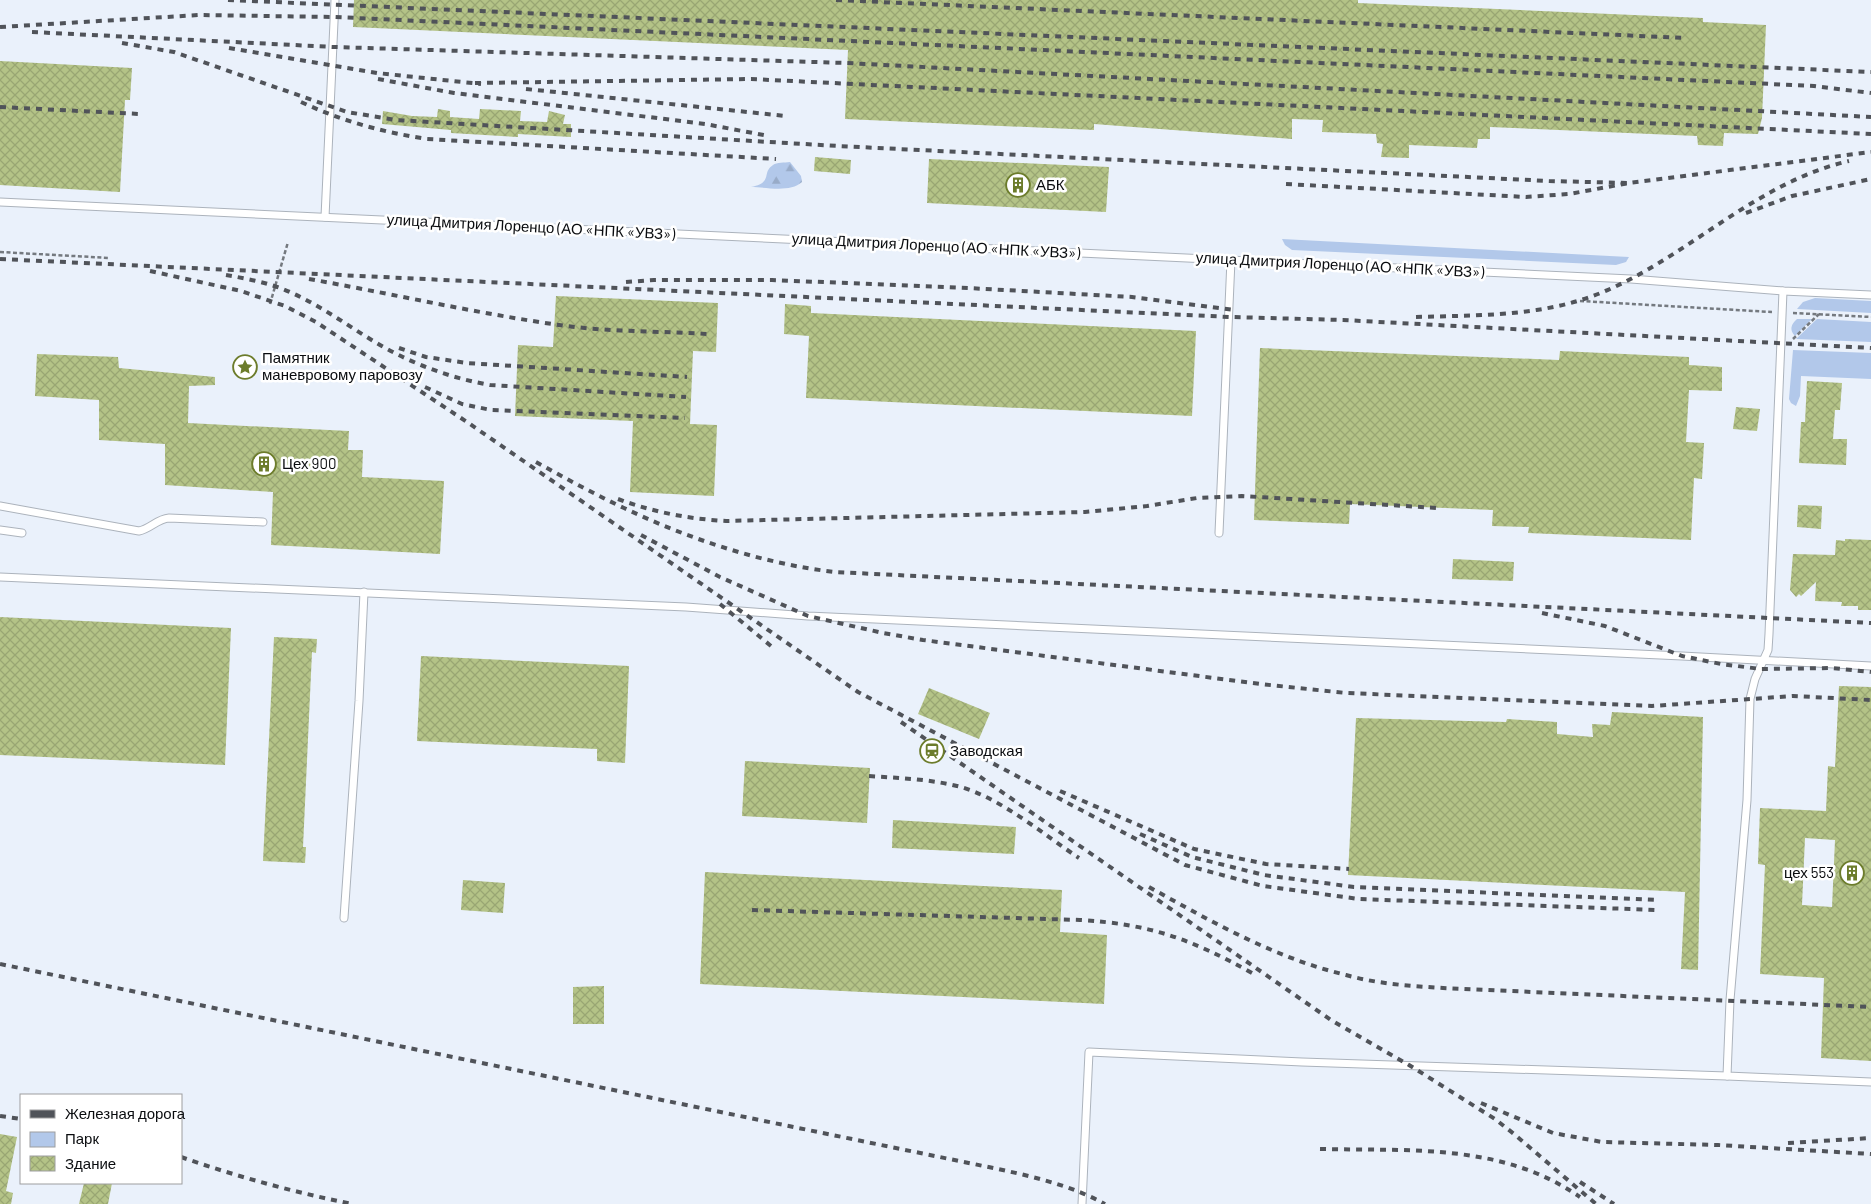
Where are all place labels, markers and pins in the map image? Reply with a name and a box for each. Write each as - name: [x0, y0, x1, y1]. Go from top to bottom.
- building icon: АБК: [1005, 172, 1031, 198]
- place label: АБК: [1036, 175, 1065, 193]
- place label: Памятник маневровому паровозу: [262, 348, 423, 383]
- place icon: Памятник маневровому паровозу: [232, 354, 258, 380]
- building icon: Цех 900: [251, 451, 277, 477]
- place label: Цех 900: [282, 454, 336, 472]
- station icon: Заводская: [919, 738, 945, 764]
- place label: Заводская: [950, 741, 1023, 759]
- building icon: цех 553: [1839, 860, 1865, 886]
- place label: цех 553: [1784, 863, 1834, 881]

